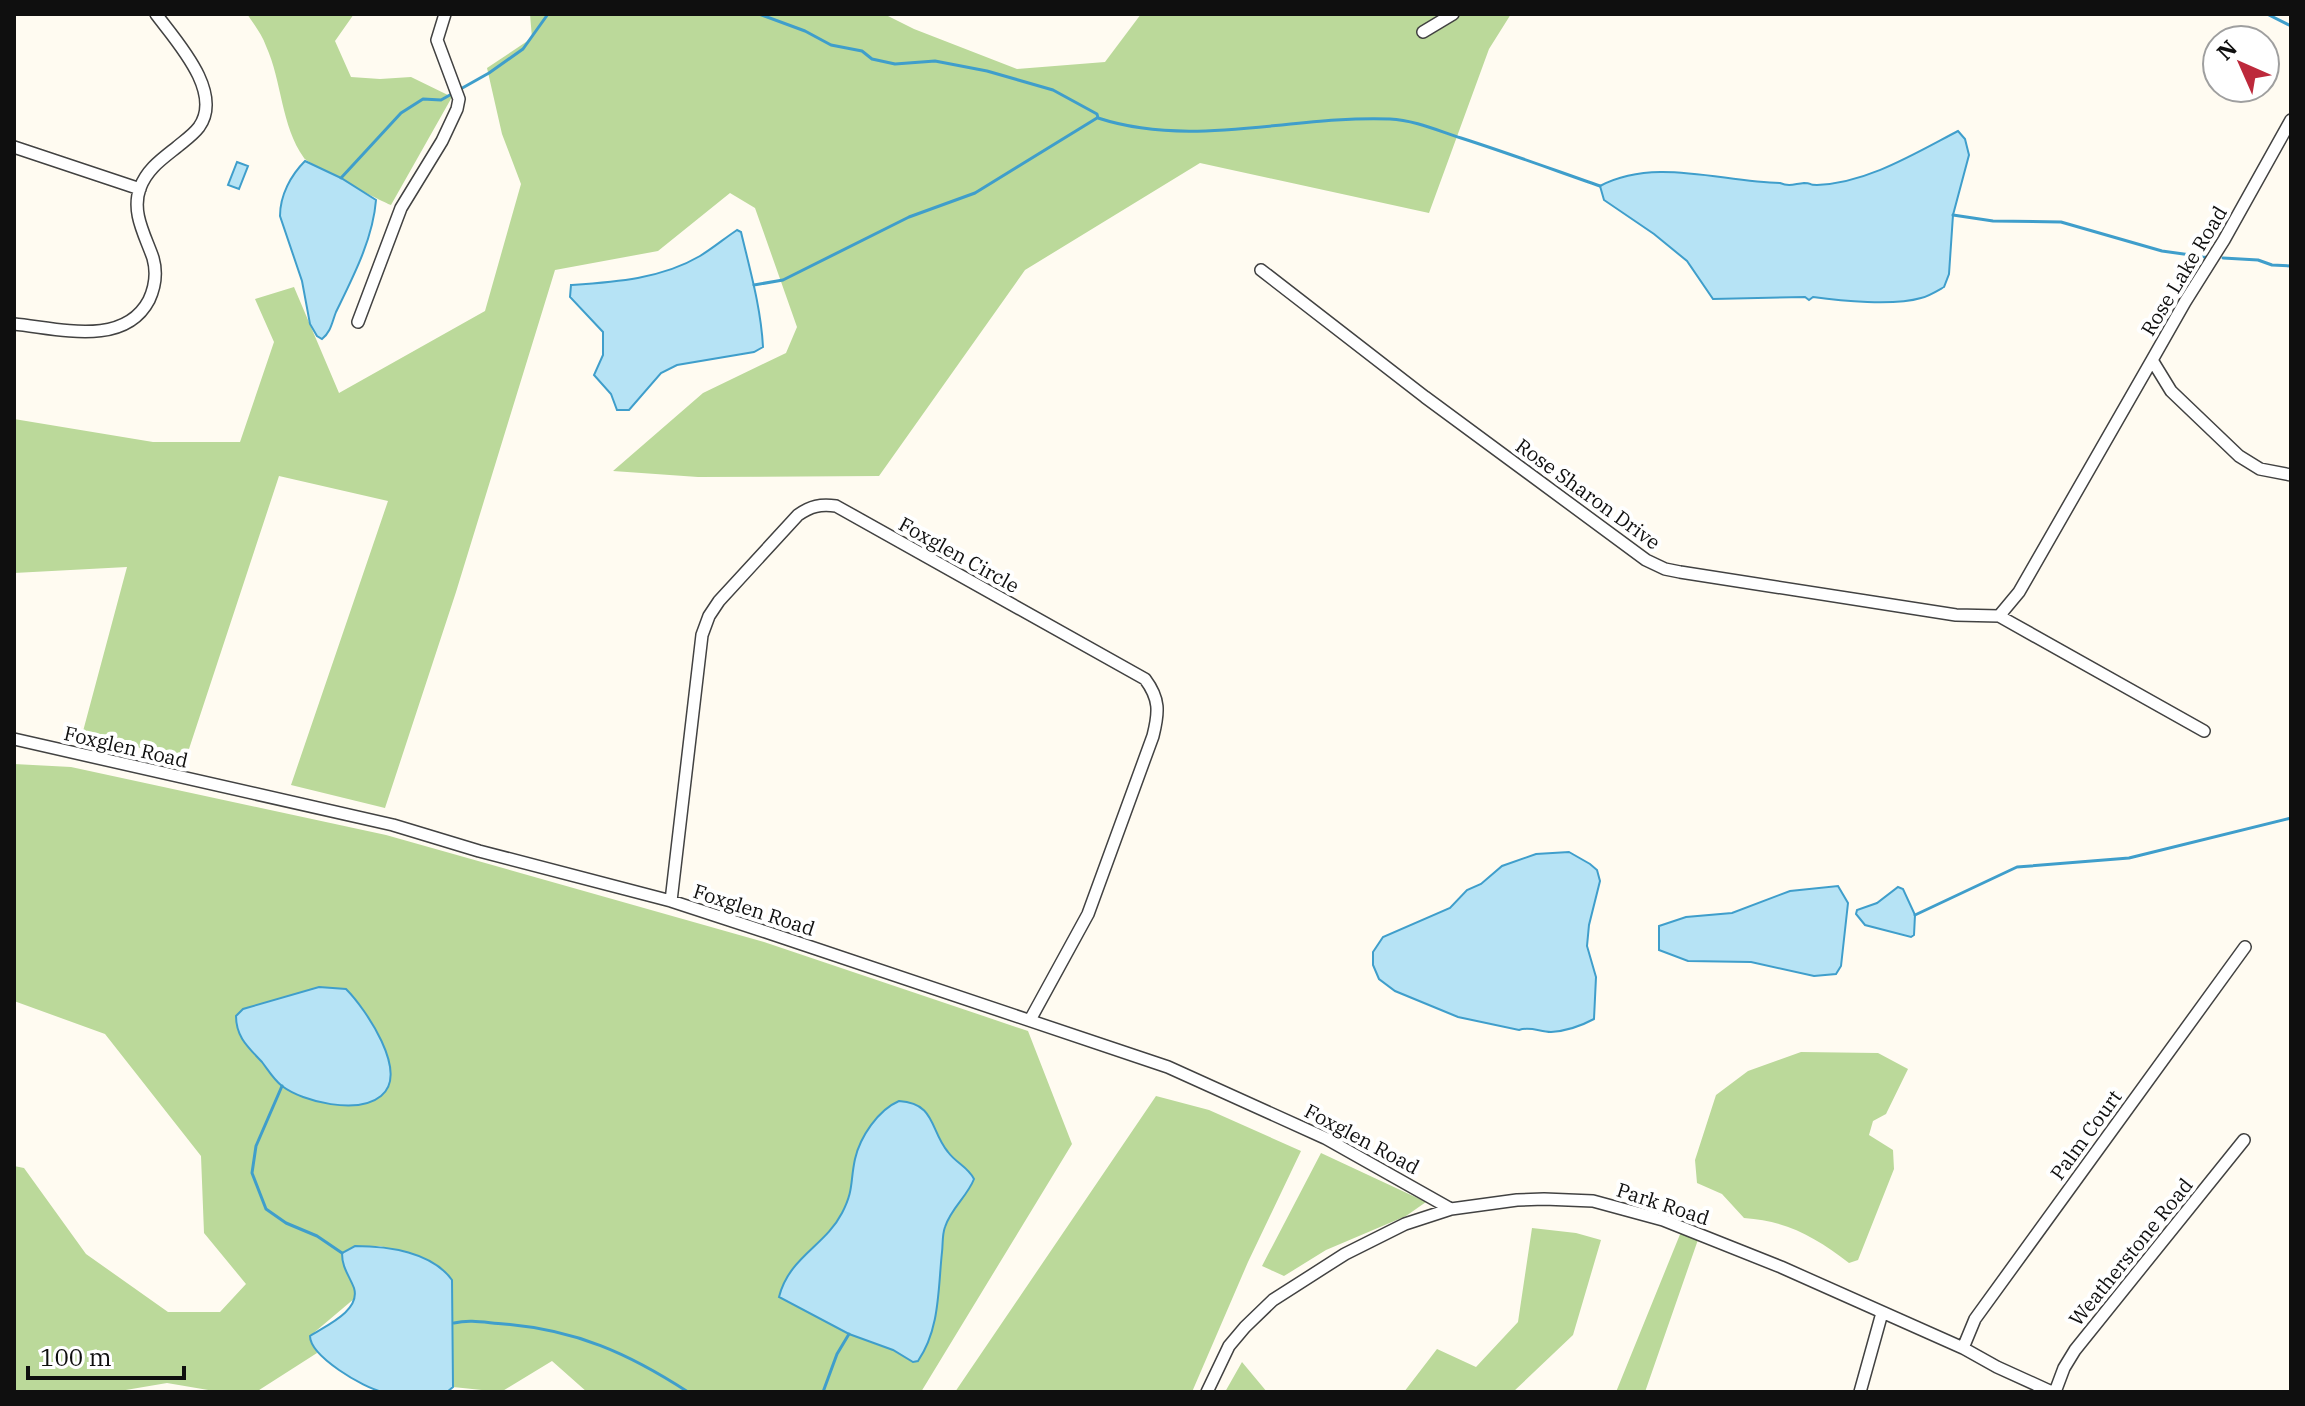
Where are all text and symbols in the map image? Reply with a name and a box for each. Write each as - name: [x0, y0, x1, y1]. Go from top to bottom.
- north arrow: [2201, 24, 2281, 104]
- text: N: [2210, 33, 2243, 66]
- street label: Rose Lake Road: [2134, 201, 2233, 341]
- street label: Rose Sharon Drive: [1510, 432, 1666, 555]
- street label: Foxglen Circle: [894, 510, 1024, 599]
- street label: Foxglen Road: [61, 719, 191, 774]
- street label: Foxglen Road: [690, 877, 819, 942]
- street label: Palm Court: [2044, 1084, 2127, 1185]
- street label: Foxglen Road: [1300, 1097, 1424, 1180]
- street label: Weatherstone Road: [2063, 1172, 2199, 1331]
- street label: Park Road: [1613, 1176, 1713, 1231]
- scale bar: [28, 1330, 184, 1380]
- text: 100 m: [40, 1341, 112, 1373]

